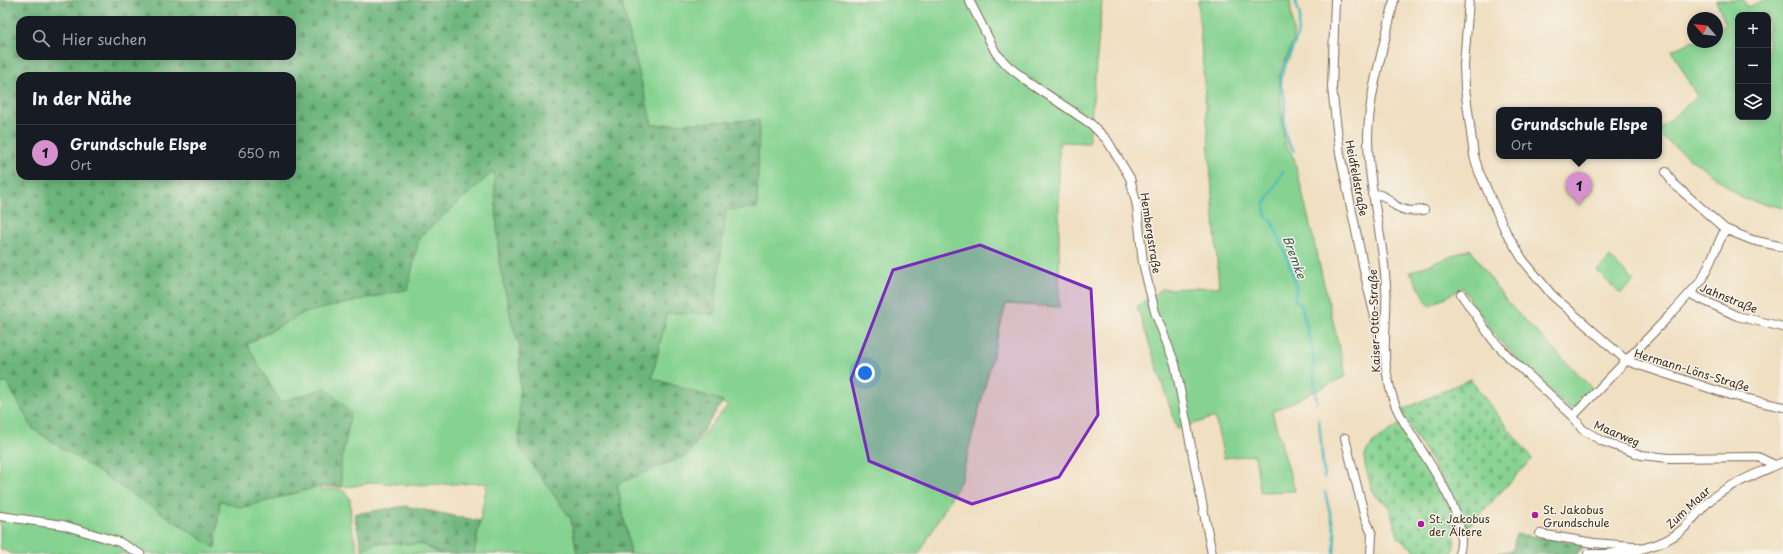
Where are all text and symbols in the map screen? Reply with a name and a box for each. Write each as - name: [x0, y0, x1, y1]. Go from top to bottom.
- north arrow: [1687, 12, 1723, 48]
- map controls: [1735, 12, 1771, 120]
- button: +: [1735, 12, 1771, 48]
- search box: [16, 16, 296, 60]
- icon: search: [30, 27, 52, 49]
- text: Hier suchen: [62, 27, 147, 50]
- button: −: [1735, 48, 1771, 84]
- button: layers: [1735, 84, 1771, 120]
- text: In der Nähe: [32, 85, 131, 111]
- popup: [1496, 107, 1662, 159]
- text: Grundschule Elspe: [1511, 112, 1647, 135]
- text: Grundschule Elspe: [70, 132, 207, 155]
- text: Ort: [1511, 135, 1532, 154]
- street label: Heidfeldstraße: [1341, 138, 1373, 218]
- text: 1: [42, 143, 48, 162]
- text: 650 m: [238, 143, 280, 162]
- text: Ort: [70, 155, 92, 174]
- pin: 1: [1566, 172, 1592, 205]
- street label: Hembergstraße: [1136, 191, 1166, 275]
- water label: Bremke: [1279, 233, 1311, 282]
- street label: Kaiser-Otto-Straße: [1364, 269, 1384, 373]
- street label: Jahnstraße: [1698, 279, 1760, 317]
- street label: Hermann-Löns-Straße: [1632, 344, 1752, 396]
- your location: [855, 363, 875, 383]
- street label: Maarweg: [1591, 416, 1643, 450]
- street label: Zum Maar: [1662, 482, 1714, 532]
- place label: St. Jakobus Grundschule: [1543, 501, 1609, 531]
- place label: St. Jakobus der Ältere: [1429, 510, 1490, 540]
- marker: St. Jakobus Grundschule: [1530, 510, 1540, 520]
- marker: St. Jakobus der Ältere: [1416, 519, 1426, 529]

